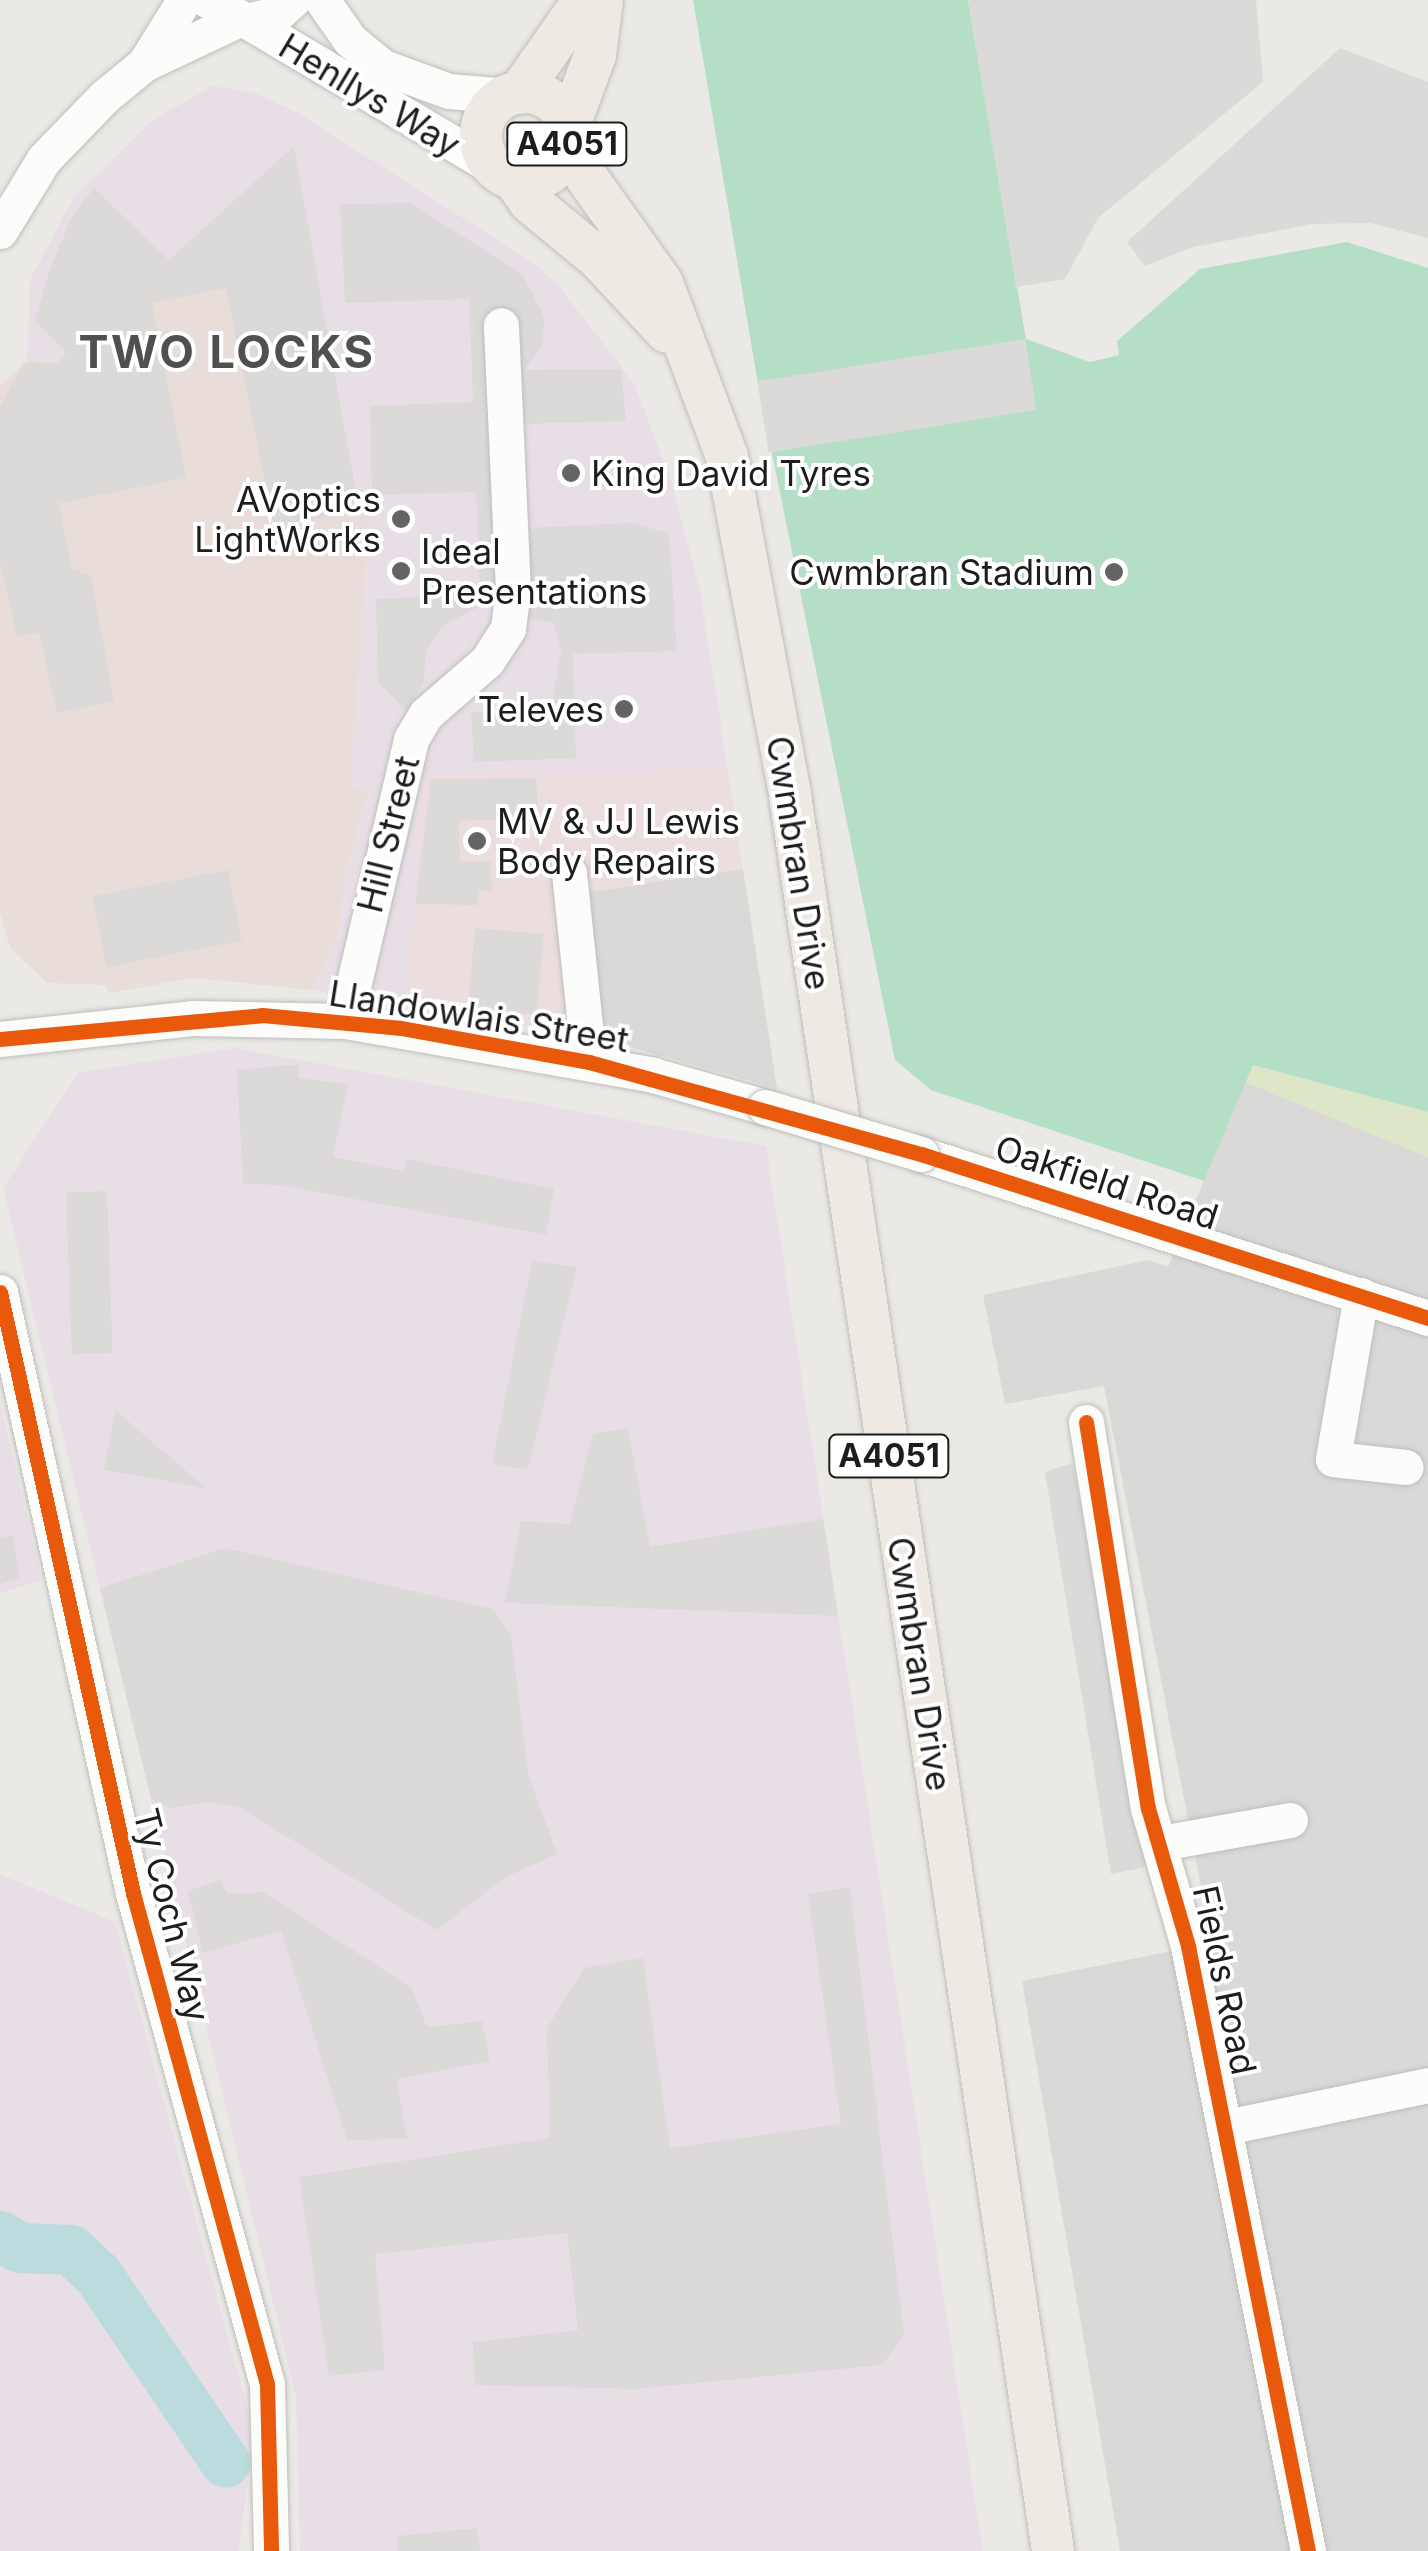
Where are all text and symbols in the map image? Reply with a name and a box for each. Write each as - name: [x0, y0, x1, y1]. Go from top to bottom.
- street label: Henllys Way: [272, 25, 468, 165]
- road number: A4051: [504, 117, 630, 171]
- district label: TWO LOCKS: [79, 325, 375, 379]
- place label: King David Tyres: [591, 452, 871, 494]
- marker: King David Tyres: [560, 462, 582, 484]
- place label: AVoptics LightWorks: [194, 478, 381, 560]
- marker: AVoptics LightWorks: [390, 508, 412, 530]
- place label: Ideal Presentations: [421, 530, 647, 612]
- place label: Cwmbran Stadium: [789, 551, 1094, 593]
- marker: Ideal Presentations: [390, 560, 412, 582]
- marker: Cwmbran Stadium: [1103, 561, 1125, 583]
- place label: Televes: [478, 688, 604, 730]
- marker: Televes: [613, 698, 635, 720]
- street label: Cwmbran Drive: [758, 733, 840, 993]
- street label: Hill Street: [348, 751, 428, 917]
- place label: MV & JJ Lewis Body Repairs: [497, 800, 740, 882]
- marker: MV & JJ Lewis Body Repairs: [466, 830, 488, 852]
- street label: Llandowlais Street: [326, 972, 632, 1060]
- street label: Oakfield Road: [990, 1126, 1224, 1238]
- road number: A4051: [826, 1429, 952, 1483]
- street label: Cwmbran Drive: [879, 1534, 961, 1794]
- street label: Ty Coch Way: [125, 1804, 219, 2026]
- street label: Fields Road: [1184, 1882, 1266, 2078]

